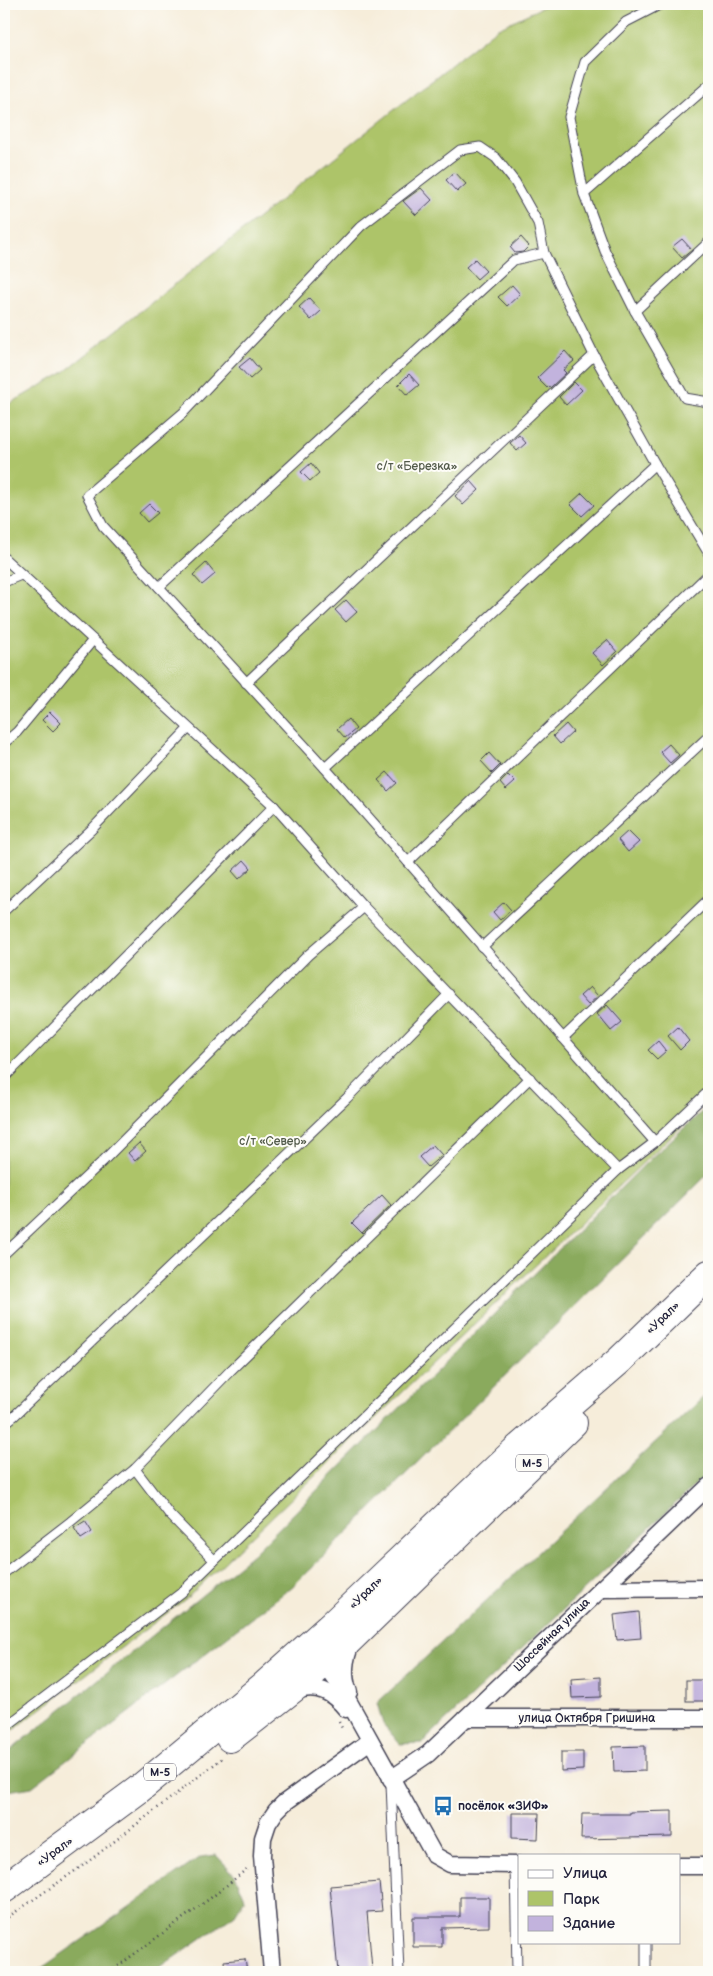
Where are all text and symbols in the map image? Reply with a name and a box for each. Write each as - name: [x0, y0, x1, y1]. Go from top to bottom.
- park label: с/т «Березка»: [377, 459, 458, 474]
- park label: с/т «Север»: [239, 1134, 307, 1149]
- street label: «Урал»: [643, 1298, 683, 1338]
- road number: М-5: [516, 1455, 548, 1472]
- street label: «Урал»: [346, 1573, 386, 1613]
- street label: Шоссейная улица: [511, 1595, 593, 1675]
- street label: улица Октября Гришина: [519, 1711, 655, 1726]
- road number: М-5: [144, 1764, 176, 1780]
- bus stop icon: посёлок «ЗИФ»: [432, 1795, 454, 1817]
- place label: посёлок «ЗИФ»: [458, 1799, 549, 1814]
- street label: «Урал»: [34, 1834, 76, 1870]
- legend: [518, 1854, 680, 1944]
- text: Улица: [563, 1864, 608, 1883]
- text: Парк: [563, 1890, 600, 1909]
- text: Здание: [563, 1914, 615, 1933]

